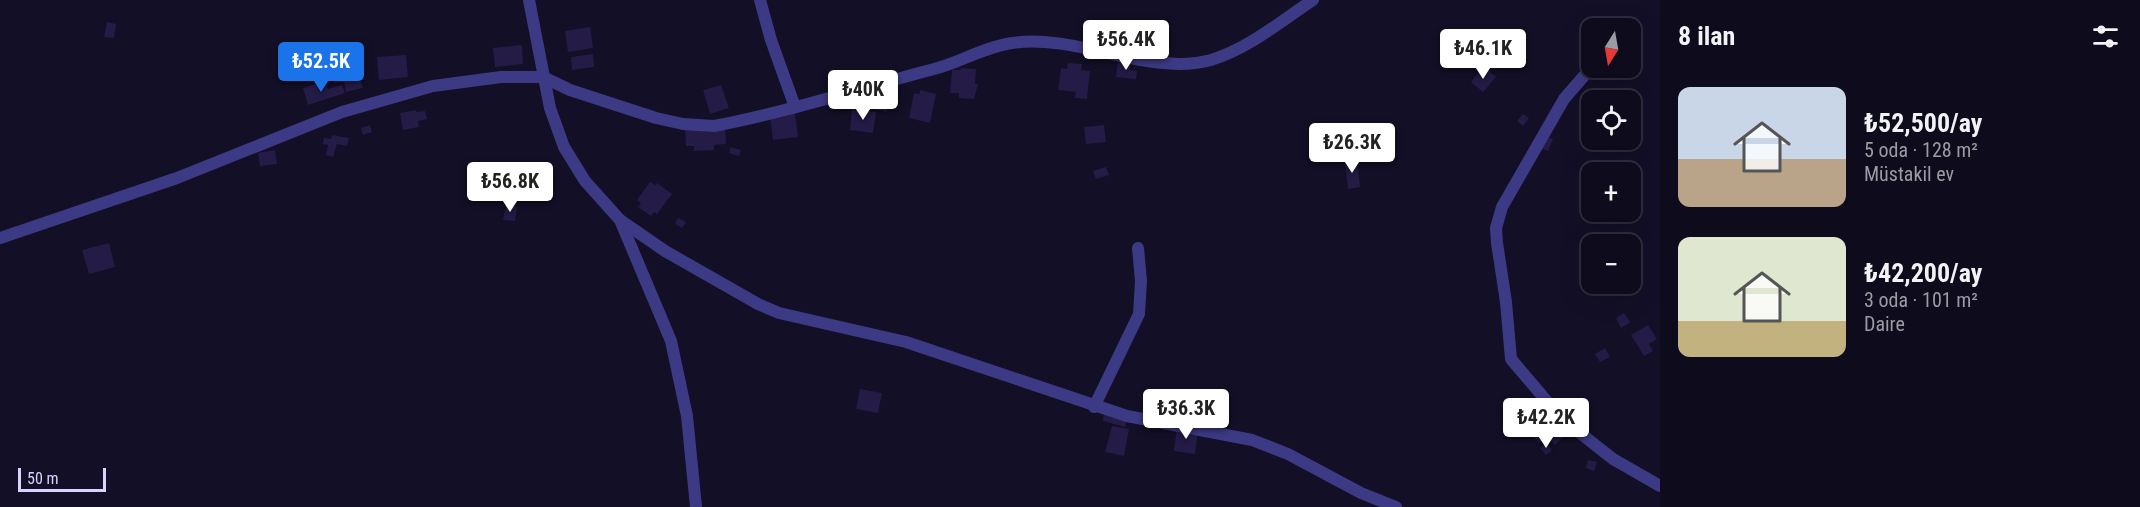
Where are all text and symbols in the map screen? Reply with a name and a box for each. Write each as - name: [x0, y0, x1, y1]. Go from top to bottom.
- north arrow: [1581, 18, 1641, 78]
- map controls: [1581, 18, 1641, 294]
- pin: ₺56.4K: [1077, 20, 1175, 71]
- icon: filters: [2089, 20, 2122, 53]
- text: 8 ilan: [1678, 21, 1735, 51]
- text: ₺56.4K: [1097, 27, 1155, 51]
- pin: ₺46.1K: [1434, 29, 1532, 80]
- text: ₺46.1K: [1454, 36, 1512, 60]
- pin: ₺52.5K: [272, 42, 370, 93]
- text: ₺52.5K: [292, 49, 350, 73]
- pin: ₺40K: [827, 70, 899, 121]
- text: ₺40K: [842, 77, 884, 101]
- button: locate: [1581, 90, 1641, 150]
- text: ₺52,500/ay: [1864, 108, 1982, 138]
- icon: home: [1726, 111, 1798, 183]
- pin: ₺26.3K: [1303, 123, 1401, 174]
- text: ₺26.3K: [1323, 130, 1381, 154]
- text: 5 oda · 128 m²: [1864, 138, 1978, 162]
- pin: ₺56.8K: [461, 162, 559, 213]
- button: +: [1581, 162, 1641, 222]
- text: Müstakil ev: [1864, 162, 1954, 186]
- text: ₺56.8K: [481, 169, 539, 193]
- button: −: [1581, 234, 1641, 294]
- text: ₺42,200/ay: [1864, 258, 1982, 288]
- icon: home: [1726, 261, 1798, 333]
- text: 3 oda · 101 m²: [1864, 288, 1978, 312]
- text: Daire: [1864, 312, 1905, 336]
- pin: ₺36.3K: [1137, 389, 1235, 440]
- text: ₺36.3K: [1157, 396, 1215, 420]
- pin: ₺42.2K: [1497, 398, 1595, 449]
- text: ₺42.2K: [1517, 405, 1575, 429]
- scale bar: [18, 465, 106, 492]
- text: 50 m: [27, 469, 59, 488]

